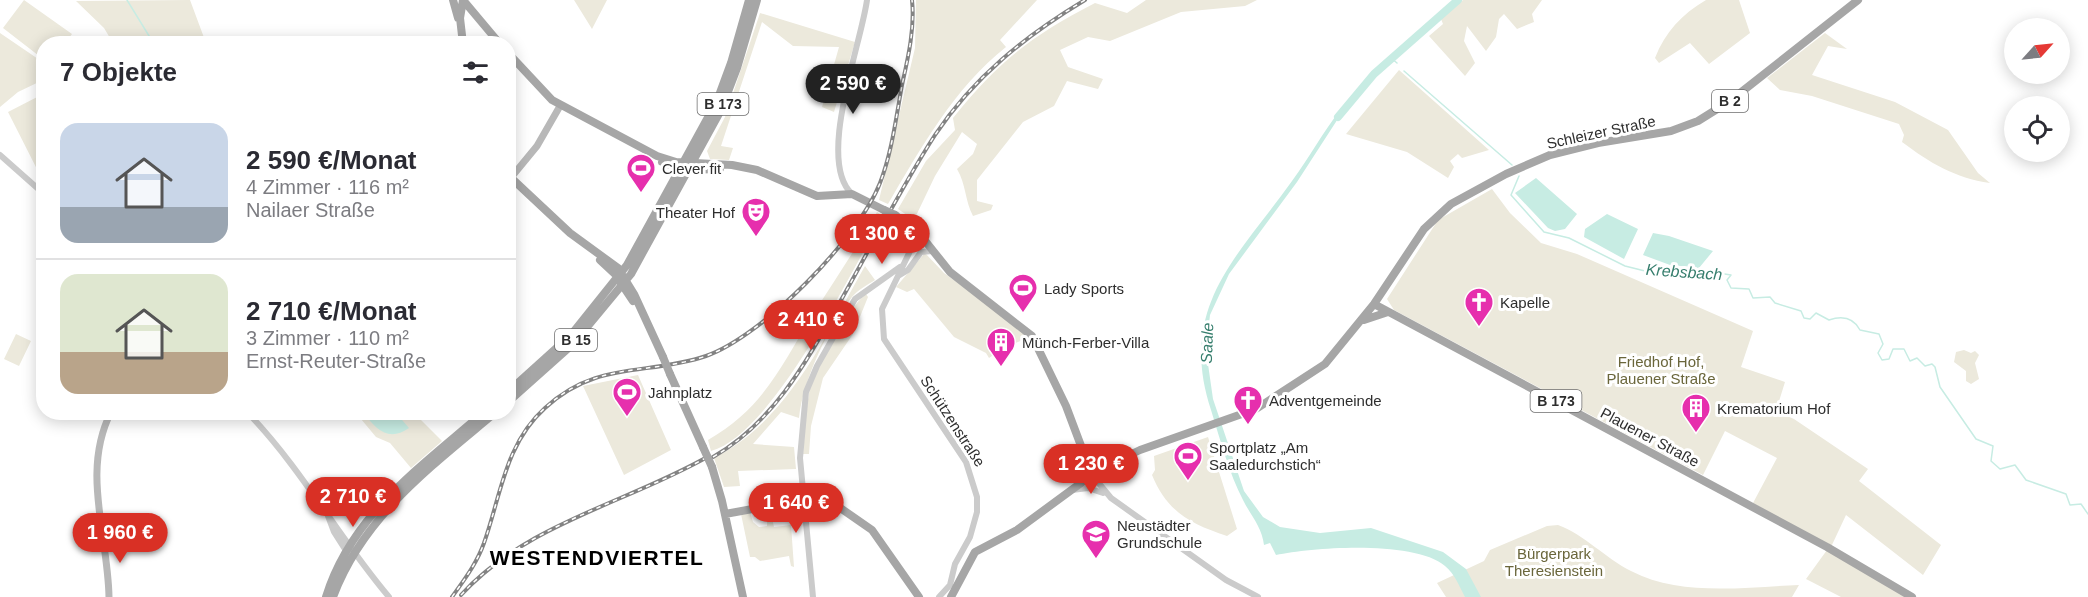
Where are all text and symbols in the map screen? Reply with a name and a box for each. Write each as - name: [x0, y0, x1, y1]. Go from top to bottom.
- north arrow: [2004, 18, 2070, 84]
- map controls: [2004, 18, 2070, 162]
- icon: filters: [459, 56, 492, 89]
- text: 7 Objekte: [60, 57, 177, 87]
- pin: 2 590 €: [798, 64, 908, 115]
- text: 2 590 €: [820, 72, 886, 94]
- road number: B 2: [1712, 90, 1748, 112]
- road number: B 173: [698, 93, 748, 115]
- button: locate: [2004, 96, 2070, 162]
- street label: Schleizer Straße: [1545, 112, 1657, 152]
- text: 2 590 €/Monat: [246, 145, 417, 175]
- icon: home: [108, 147, 180, 219]
- sports icon: Clever fit: [625, 152, 657, 194]
- place label: Clever fit: [662, 160, 722, 177]
- text: 4 Zimmer · 116 m²: [246, 176, 409, 198]
- theatre icon: Theater Hof: [740, 196, 772, 238]
- text: Nailaer Straße: [246, 199, 375, 221]
- place label: Theater Hof: [656, 204, 736, 221]
- pin: 1 300 €: [827, 214, 937, 265]
- text: 1 300 €: [849, 222, 915, 244]
- water label: Krebsbach: [1645, 261, 1723, 283]
- sports icon: Lady Sports: [1007, 272, 1039, 314]
- place label: Lady Sports: [1044, 280, 1124, 297]
- church icon: Kapelle: [1463, 286, 1495, 328]
- place label: Kapelle: [1500, 294, 1550, 311]
- text: 2 710 €/Monat: [246, 296, 417, 326]
- icon: home: [108, 298, 180, 370]
- pin: 2 410 €: [756, 300, 866, 351]
- text: 2 410 €: [778, 308, 844, 330]
- water label: Saale: [1198, 322, 1216, 364]
- building icon: Münch-Ferber-Villa: [985, 326, 1017, 368]
- text: 3 Zimmer · 110 m²: [246, 327, 409, 349]
- road number: B 15: [555, 329, 597, 351]
- place label: Münch-Ferber-Villa: [1022, 334, 1150, 351]
- text: Ernst-Reuter-Straße: [246, 350, 426, 372]
- park label: Friedhof Hof, Plauener Straße: [1606, 353, 1716, 387]
- street label: Schützenstraße: [917, 372, 989, 470]
- sports icon: Jahnplatz: [611, 376, 643, 418]
- place label: Jahnplatz: [648, 384, 712, 401]
- church icon: Adventgemeinde: [1232, 384, 1264, 426]
- road number: B 173: [1530, 390, 1582, 412]
- place label: Adventgemeinde: [1269, 392, 1382, 409]
- building icon: Krematorium Hof: [1680, 392, 1712, 434]
- place label: Krematorium Hof: [1717, 400, 1831, 417]
- street label: Plauener Straße: [1598, 404, 1702, 470]
- place label: Sportplatz „Am Saaledurchstich“: [1209, 439, 1321, 473]
- sports icon: Sportplatz „Am Saaledurchstich“: [1172, 440, 1204, 482]
- pin: 1 230 €: [1036, 444, 1146, 495]
- text: 1 230 €: [1058, 452, 1124, 474]
- pin: 2 710 €: [298, 477, 408, 528]
- pin: 1 640 €: [741, 483, 851, 534]
- text: 2 710 €: [320, 485, 386, 507]
- text: 1 640 €: [763, 491, 829, 513]
- pin: 1 960 €: [65, 513, 175, 564]
- place label: Neustädter Grundschule: [1117, 517, 1202, 551]
- school or university icon: Neustädter Grundschule: [1080, 518, 1112, 560]
- text: 1 960 €: [87, 521, 153, 543]
- park label: Bürgerpark Theresienstein: [1505, 545, 1603, 579]
- district label: WESTENDVIERTEL: [490, 546, 704, 569]

